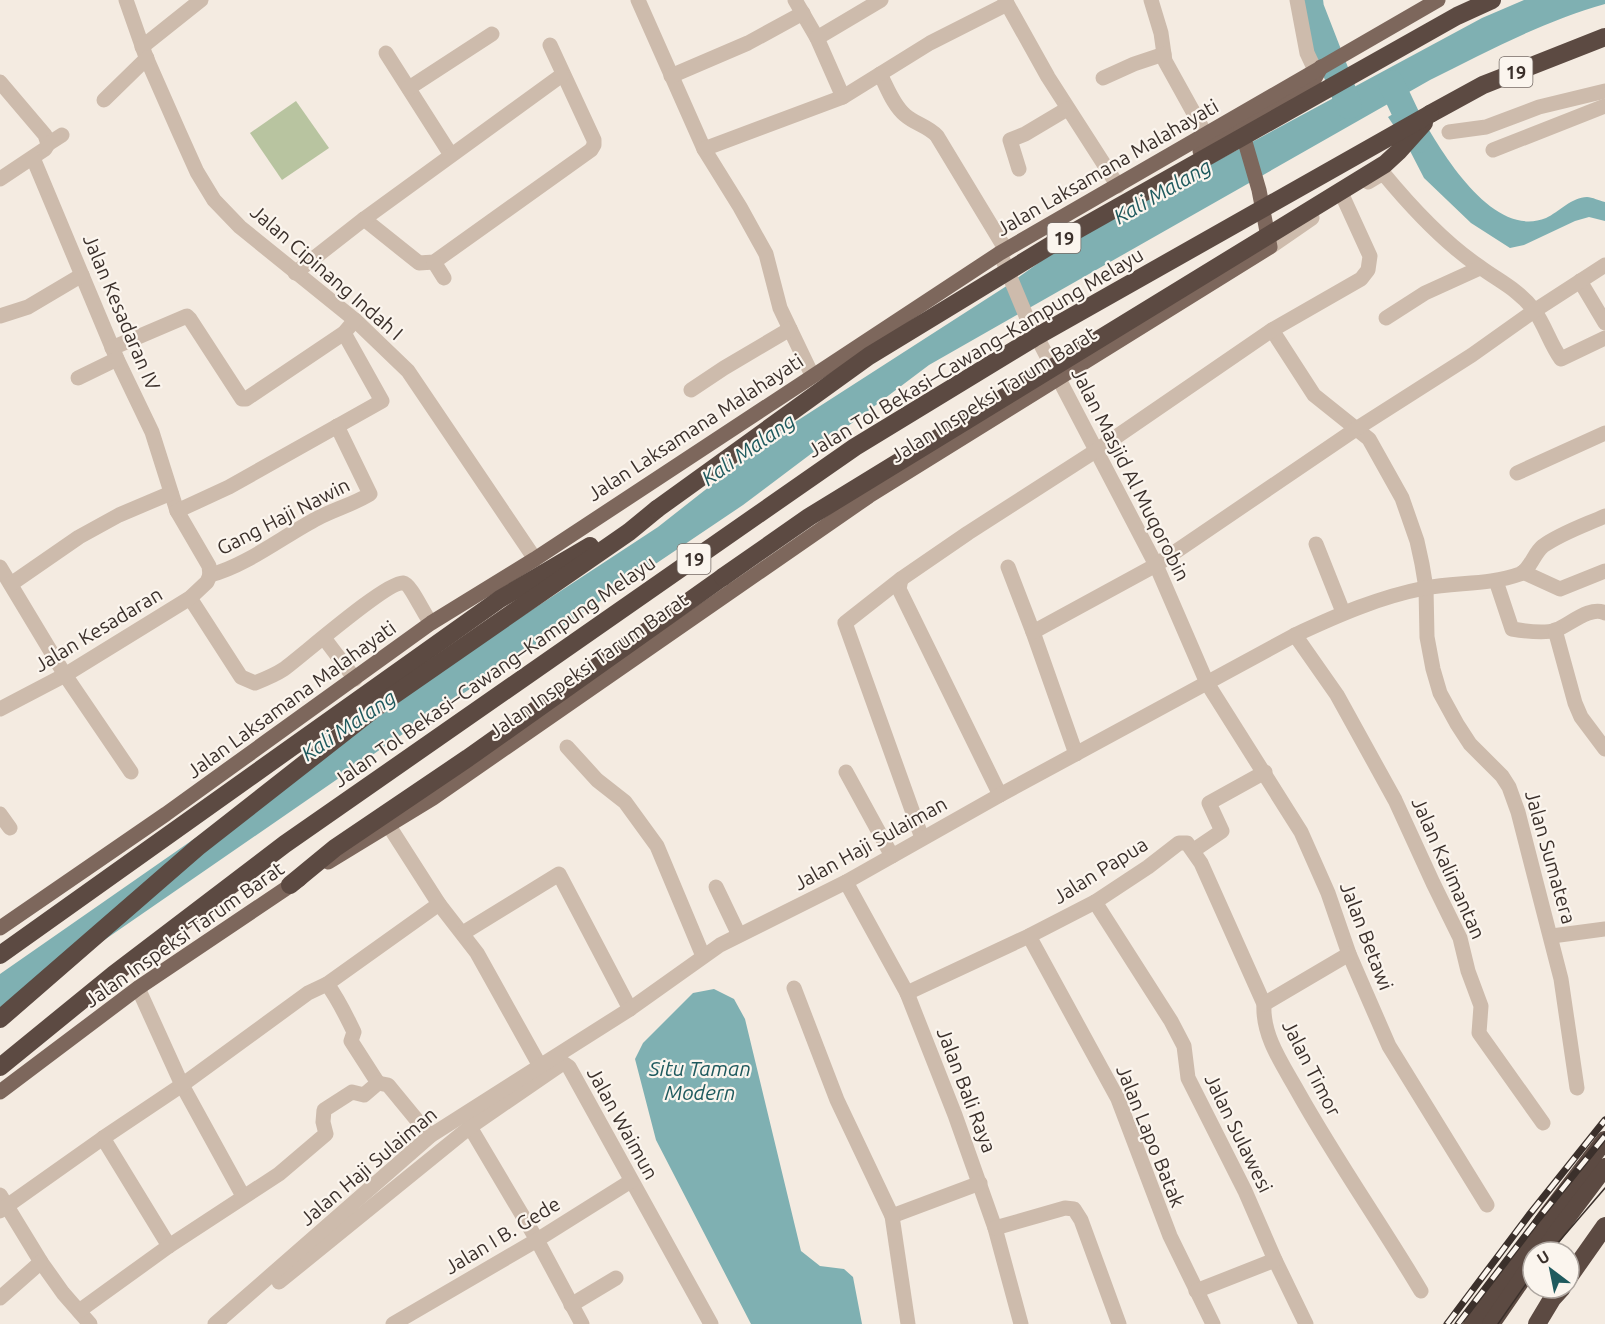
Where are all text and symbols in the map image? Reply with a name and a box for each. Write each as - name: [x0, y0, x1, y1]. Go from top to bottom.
- road number: 19: [1500, 57, 1532, 87]
- street label: Jalan Laksamana Malahayati: [992, 94, 1222, 240]
- water label: Kali Malang: [1109, 153, 1215, 229]
- street label: Jalan Cipinang Indah I: [246, 200, 408, 344]
- road number: 19: [1048, 223, 1080, 253]
- street label: Jalan Kesadaran IV: [79, 231, 165, 394]
- street label: Jalan Tol Bekasi–Cawang–Kampung Melayu: [803, 242, 1147, 462]
- street label: Jalan Inspeksi Tarum Barat: [886, 321, 1100, 467]
- street label: Jalan Laksamana Malahayati: [583, 349, 807, 505]
- street label: Jalan Masjid Al Muqorobin: [1067, 364, 1195, 584]
- water label: Kali Malang: [697, 408, 799, 490]
- street label: Gang Haji Nawin: [213, 473, 353, 559]
- road number: 19: [678, 544, 710, 574]
- street label: Jalan Tol Bekasi–Cawang–Kampung Melayu: [329, 550, 659, 792]
- street label: Jalan Kesadaran: [30, 582, 166, 676]
- street label: Jalan Inspeksi Tarum Barat: [484, 587, 692, 743]
- street label: Jalan Laksamana Malahayati: [182, 615, 400, 783]
- water label: Kali Malang: [296, 685, 400, 765]
- street label: Jalan Sumatera: [1521, 788, 1581, 926]
- street label: Jalan Haji Sulaiman: [789, 791, 951, 895]
- street label: Jalan Kalimantan: [1407, 794, 1491, 942]
- street label: Jalan Papua: [1048, 832, 1152, 908]
- street label: Jalan Inspeksi Tarum Barat: [80, 856, 288, 1012]
- street label: Jalan Betawi: [1336, 879, 1398, 993]
- street label: Jalan Timor: [1278, 1016, 1346, 1120]
- street label: Jalan Bali Raya: [933, 1024, 1001, 1156]
- water label: Situ Taman Modern: [648, 1056, 751, 1104]
- street label: Jalan Lapo Batak: [1112, 1062, 1190, 1210]
- street label: Jalan Waimun: [583, 1063, 663, 1183]
- street label: Jalan Sulawesi: [1200, 1070, 1278, 1196]
- street label: Jalan Haji Sulaiman: [295, 1102, 441, 1230]
- street label: Jalan I B. Gede: [440, 1192, 564, 1278]
- north arrow: [1521, 1240, 1581, 1300]
- text: U: [1534, 1247, 1553, 1268]

